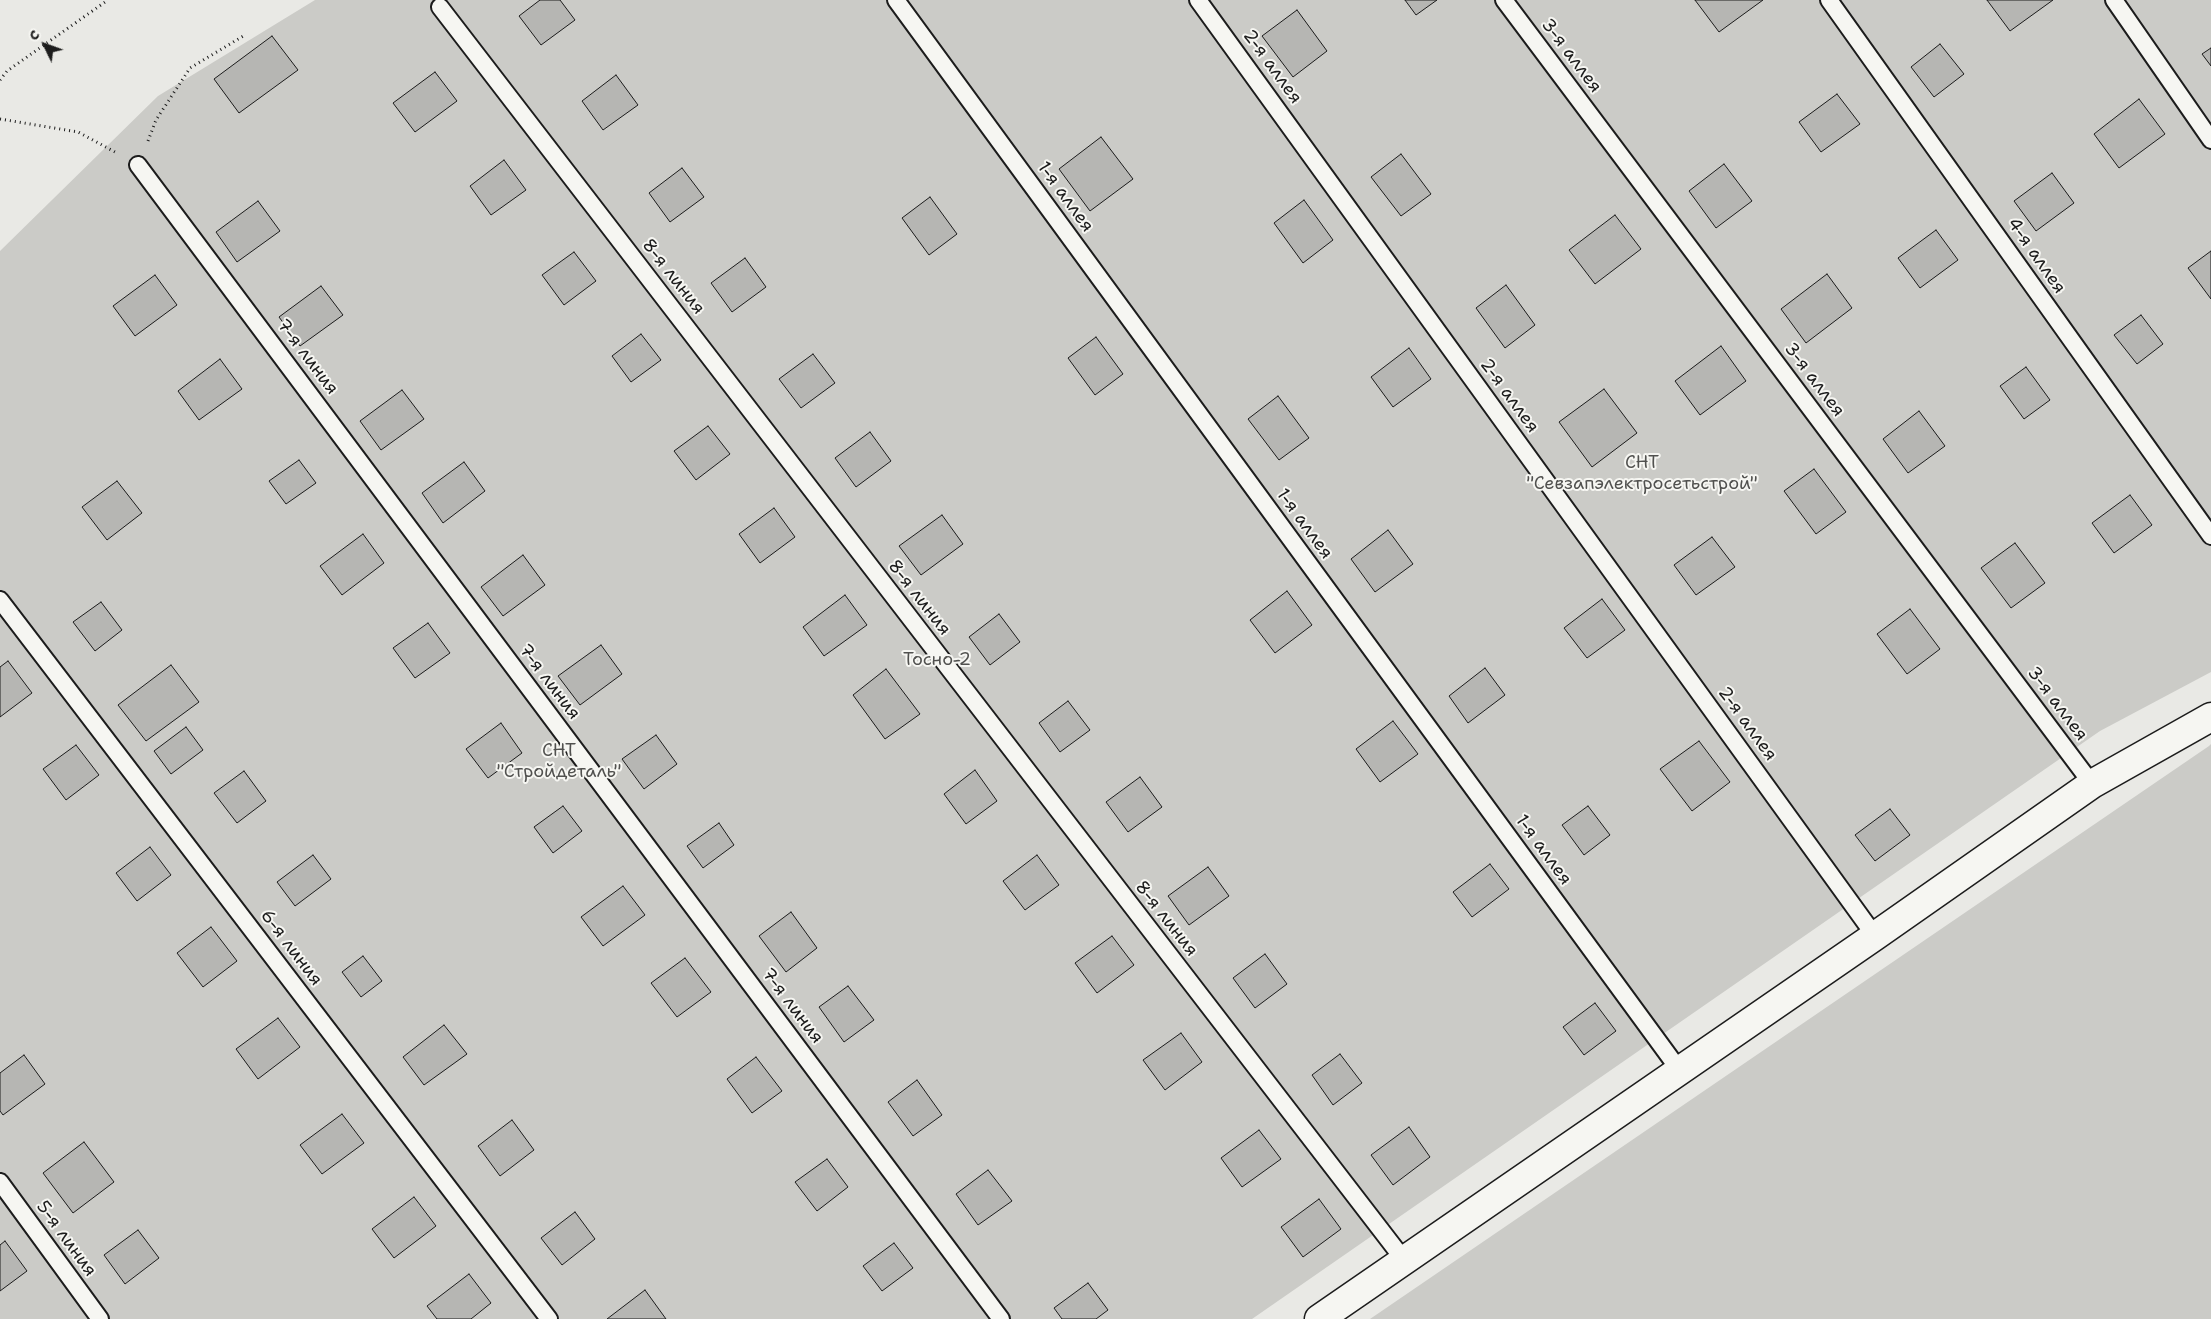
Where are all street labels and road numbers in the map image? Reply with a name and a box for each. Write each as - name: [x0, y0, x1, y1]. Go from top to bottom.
- street label: 3-я аллея: [1536, 15, 1606, 97]
- street label: 2-я аллея: [1238, 26, 1306, 108]
- street label: 1-я аллея: [1032, 158, 1098, 236]
- street label: 4-я аллея: [2002, 214, 2070, 298]
- street label: 8-я линия: [637, 235, 709, 319]
- street label: 7-я линия: [272, 315, 342, 399]
- street label: 3-я аллея: [1779, 339, 1849, 421]
- street label: 2-я аллея: [1475, 355, 1543, 437]
- street label: 1-я аллея: [1271, 485, 1337, 563]
- street label: 8-я линия: [883, 556, 955, 640]
- street label: 7-я линия: [514, 640, 584, 724]
- street label: 3-я аллея: [2022, 663, 2092, 745]
- street label: 2-я аллея: [1713, 683, 1781, 765]
- street label: 1-я аллея: [1510, 811, 1576, 889]
- street label: 8-я линия: [1130, 877, 1202, 961]
- street label: 6-я линия: [255, 906, 327, 990]
- street label: 7-я линия: [757, 964, 827, 1048]
- street label: 5-я линия: [31, 1197, 101, 1281]

